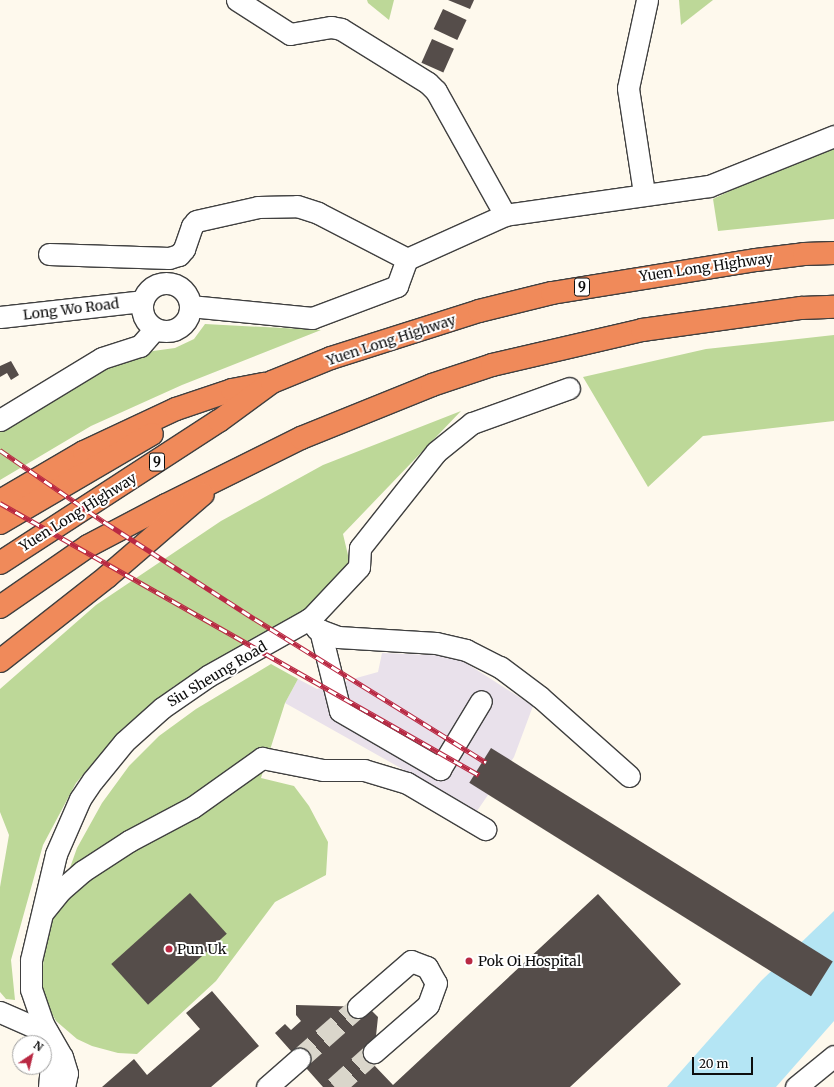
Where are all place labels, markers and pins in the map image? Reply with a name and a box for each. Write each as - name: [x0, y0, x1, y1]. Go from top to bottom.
- place label: Pun Uk: [177, 941, 227, 957]
- marker: Pun Uk: [164, 944, 174, 954]
- place label: Pok Oi Hospital: [478, 953, 581, 969]
- marker: Pok Oi Hospital: [463, 955, 475, 967]

